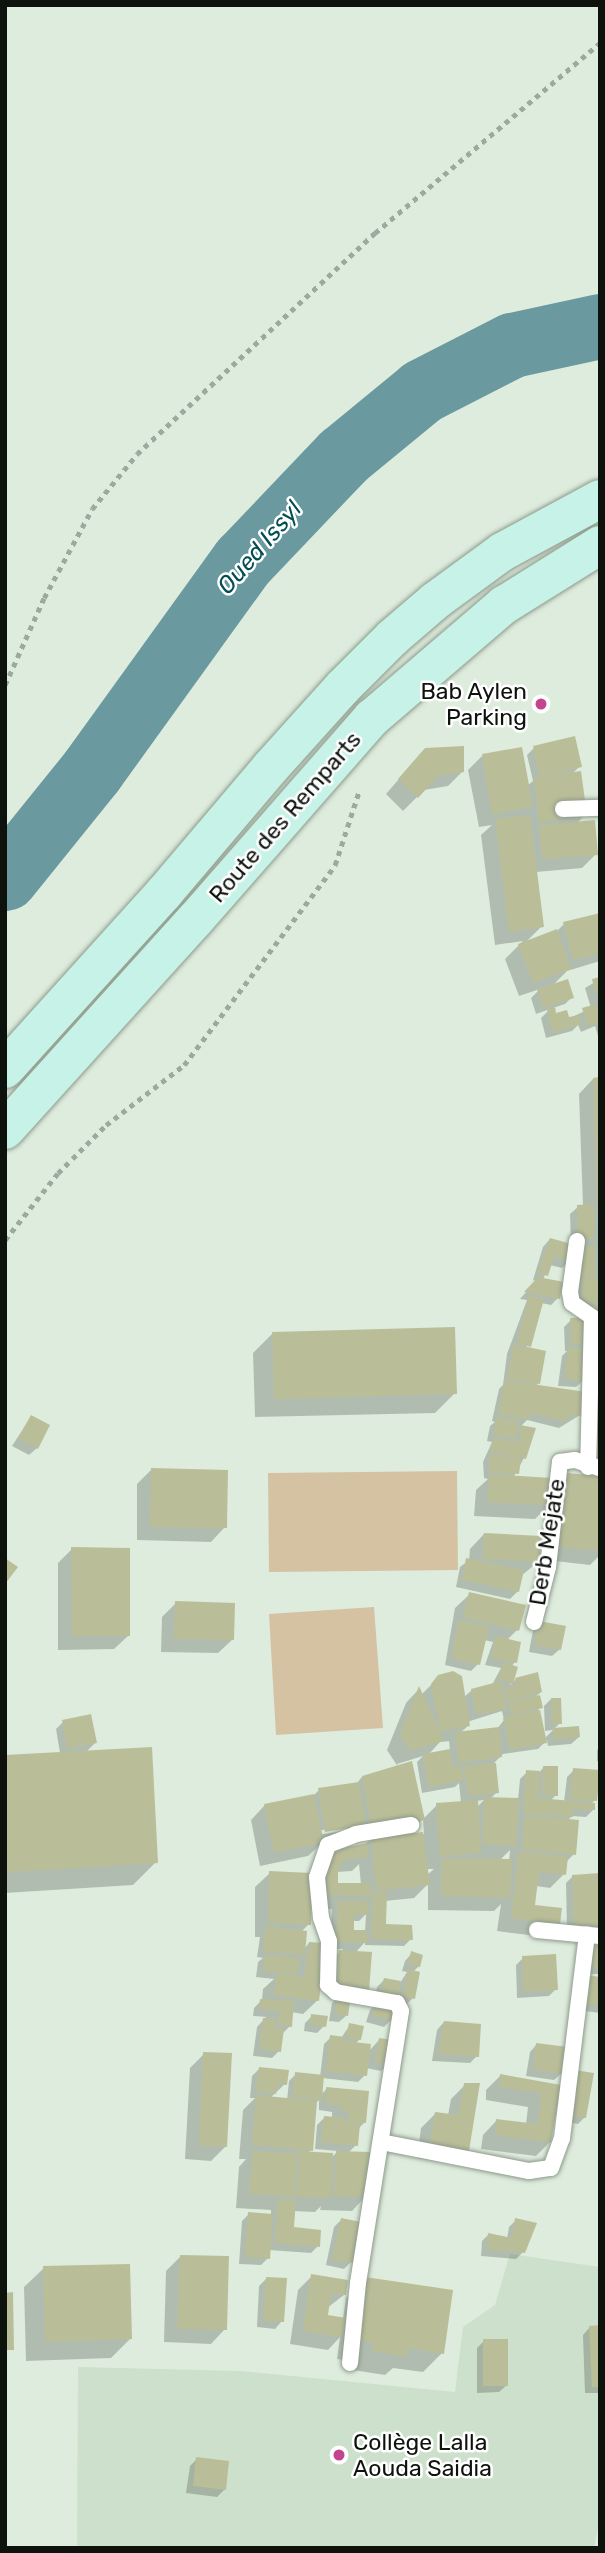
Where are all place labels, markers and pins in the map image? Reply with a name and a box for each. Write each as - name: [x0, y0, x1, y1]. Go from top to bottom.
- place label: Bab Aylen Parking: [420, 677, 527, 731]
- marker: Bab Aylen Parking: [533, 696, 549, 712]
- place label: Collège Lalla Aouda Saidia: [353, 2428, 492, 2482]
- marker: Collège Lalla Aouda Saidia: [331, 2447, 347, 2463]

